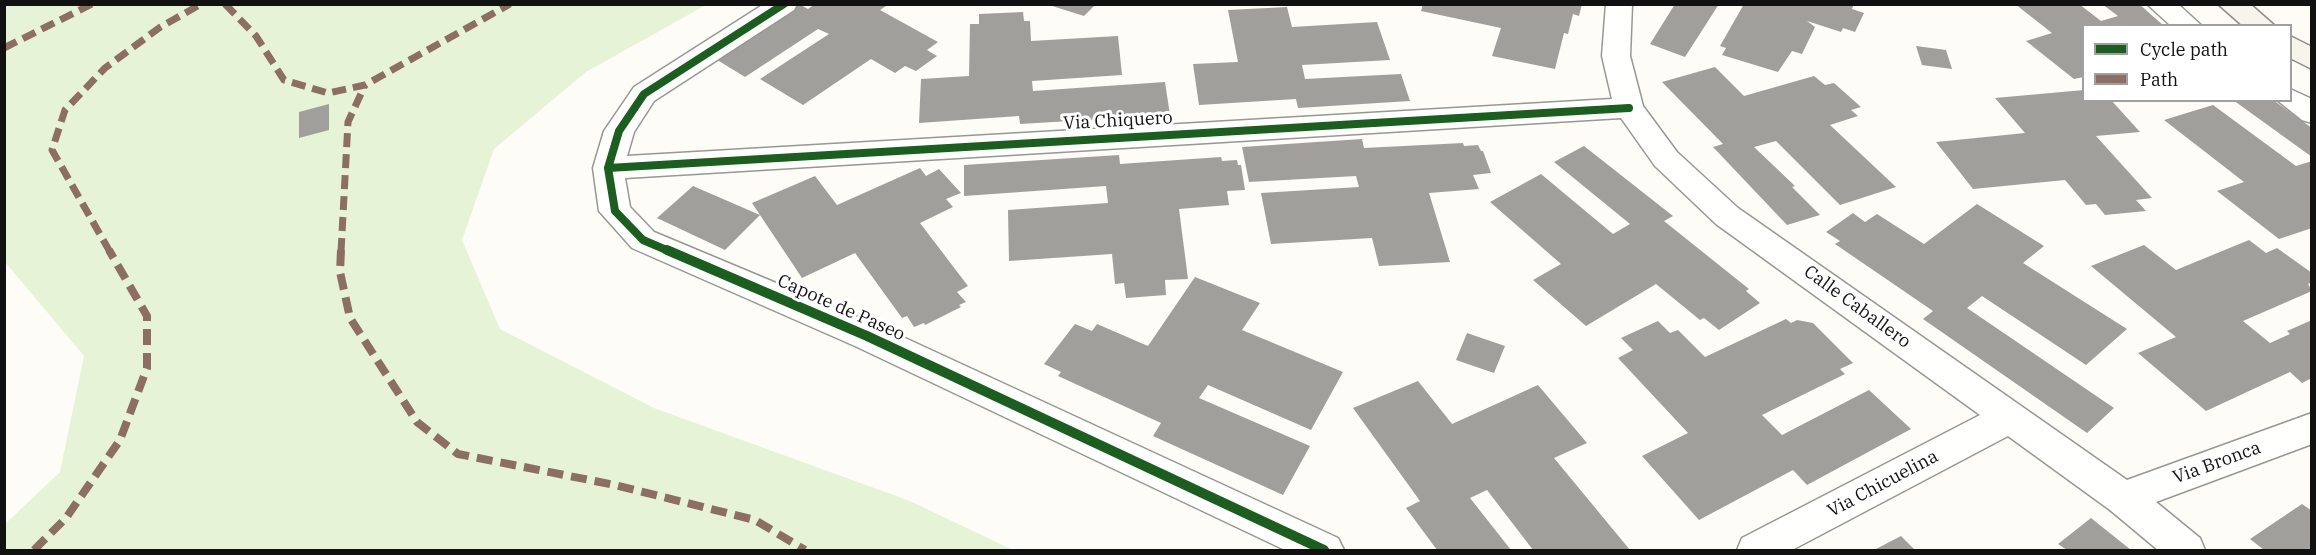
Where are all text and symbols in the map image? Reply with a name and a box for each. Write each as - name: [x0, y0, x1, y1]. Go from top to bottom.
- legend: [2082, 24, 2292, 102]
- text: Cycle path: [2140, 38, 2228, 61]
- text: Path: [2140, 68, 2178, 91]
- street label: Via Chiquero: [1063, 107, 1173, 135]
- street label: Calle Caballero: [1800, 261, 1914, 353]
- street label: Capote de Paseo: [774, 270, 908, 346]
- street label: Via Bronca: [2170, 437, 2264, 489]
- street label: Via Chicuelina: [1824, 446, 1942, 522]

